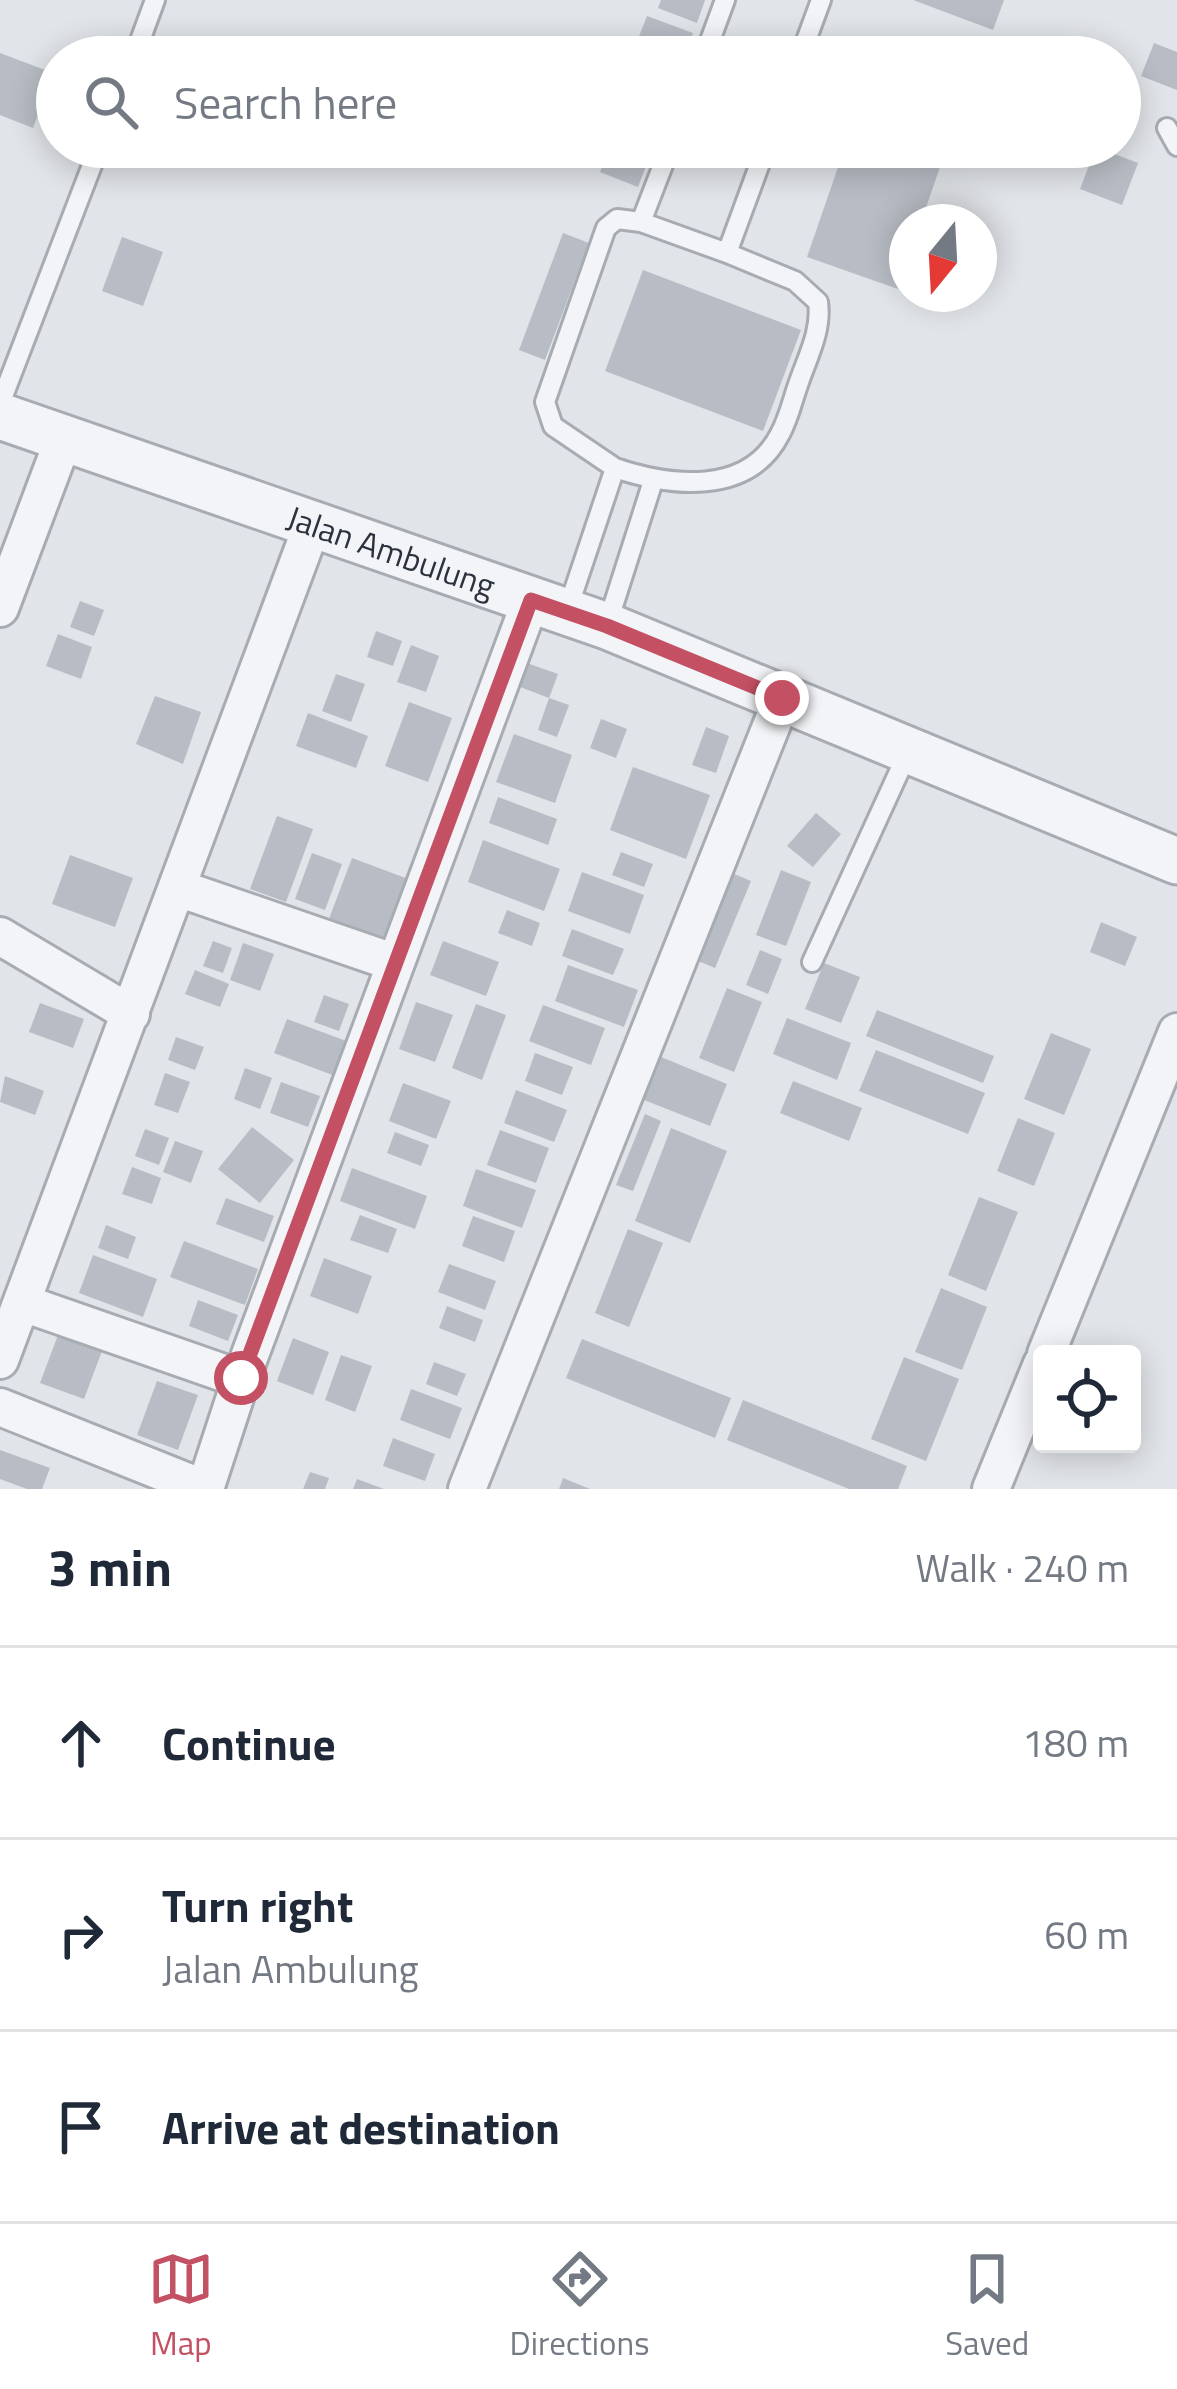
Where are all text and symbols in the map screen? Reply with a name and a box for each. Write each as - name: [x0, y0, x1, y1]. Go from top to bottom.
- search box: [36, 36, 1141, 168]
- text: Search here: [174, 68, 397, 136]
- icon: search: [78, 69, 144, 135]
- north arrow: [889, 204, 997, 312]
- street label: Jalan Ambulung: [280, 492, 502, 611]
- route end: [755, 671, 809, 725]
- map controls: [1033, 1345, 1141, 1453]
- button: locate: [1033, 1345, 1141, 1453]
- route start: [214, 1351, 268, 1405]
- text: 3 min: [48, 1528, 172, 1606]
- text: Walk · 240 m: [915, 1538, 1129, 1597]
- text: Continue: [162, 1709, 336, 1777]
- icon: ahead: [48, 1710, 114, 1776]
- text: 180 m: [1022, 1713, 1129, 1772]
- text: Turn right: [162, 1871, 353, 1939]
- icon: right: [48, 1902, 114, 1968]
- text: 60 m: [1044, 1905, 1129, 1964]
- text: Jalan Ambulung: [162, 1939, 419, 1998]
- text: Arrive at destination: [162, 2093, 560, 2161]
- icon: arrive: [48, 2094, 114, 2160]
- tab: Map: [148, 2246, 214, 2368]
- tab: Directions: [510, 2246, 649, 2368]
- tab: Saved: [945, 2246, 1029, 2368]

